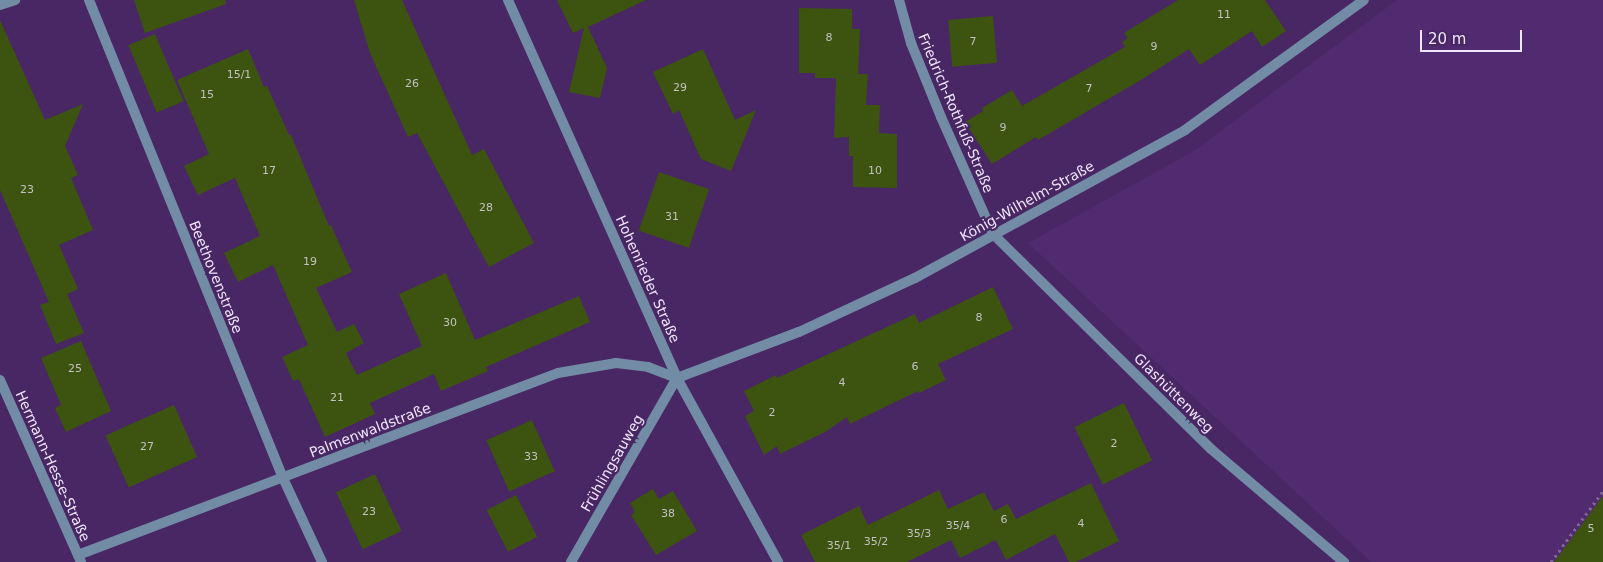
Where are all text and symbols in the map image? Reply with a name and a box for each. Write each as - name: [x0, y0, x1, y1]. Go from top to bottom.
- house number: 11: [1217, 8, 1231, 22]
- scale bar: [1423, 20, 1526, 52]
- text: 20 m: [1428, 30, 1466, 48]
- house number: 8: [826, 31, 832, 45]
- street label: Friedrich-Rothfuß-Straße: [915, 31, 997, 195]
- house number: 7: [970, 35, 976, 49]
- house number: 9: [1151, 40, 1157, 54]
- house number: 15/1: [227, 68, 251, 82]
- house number: 26: [405, 77, 419, 91]
- house number: 29: [673, 81, 687, 95]
- house number: 7: [1086, 82, 1092, 96]
- house number: 15: [200, 88, 214, 102]
- house number: 9: [1000, 121, 1006, 135]
- street label: König-Wilhelm-Straße: [957, 157, 1097, 245]
- house number: 17: [262, 164, 276, 178]
- house number: 10: [868, 164, 882, 178]
- house number: 23: [20, 183, 34, 197]
- house number: 28: [479, 201, 493, 215]
- house number: 31: [665, 210, 679, 224]
- street label: Hohenrieder Straße: [612, 213, 684, 345]
- street label: Beethovenstraße: [186, 218, 246, 336]
- house number: 19: [303, 255, 317, 269]
- house number: 8: [976, 311, 982, 325]
- house number: 30: [443, 316, 457, 330]
- street label: Glashüttenweg: [1131, 350, 1217, 436]
- house number: 6: [912, 360, 918, 374]
- house number: 25: [68, 362, 82, 376]
- house number: 4: [839, 376, 845, 390]
- street label: Hermann-Hesse-Straße: [12, 388, 94, 544]
- house number: 21: [330, 391, 344, 405]
- street label: Palmenwaldstraße: [307, 399, 433, 461]
- house number: 2: [769, 406, 775, 420]
- street label: Frühlingsauweg: [577, 411, 647, 515]
- house number: 2: [1111, 437, 1117, 451]
- house number: 27: [140, 440, 154, 454]
- house number: 33: [524, 450, 538, 464]
- house number: 23: [362, 505, 376, 519]
- house number: 38: [661, 507, 675, 521]
- house number: 6: [1001, 513, 1007, 527]
- house number: 4: [1078, 517, 1084, 531]
- house number: 35/4: [946, 519, 970, 533]
- house number: 5: [1588, 522, 1594, 536]
- house number: 35/3: [907, 527, 931, 541]
- house number: 35/2: [864, 535, 888, 549]
- house number: 35/1: [827, 539, 851, 553]

